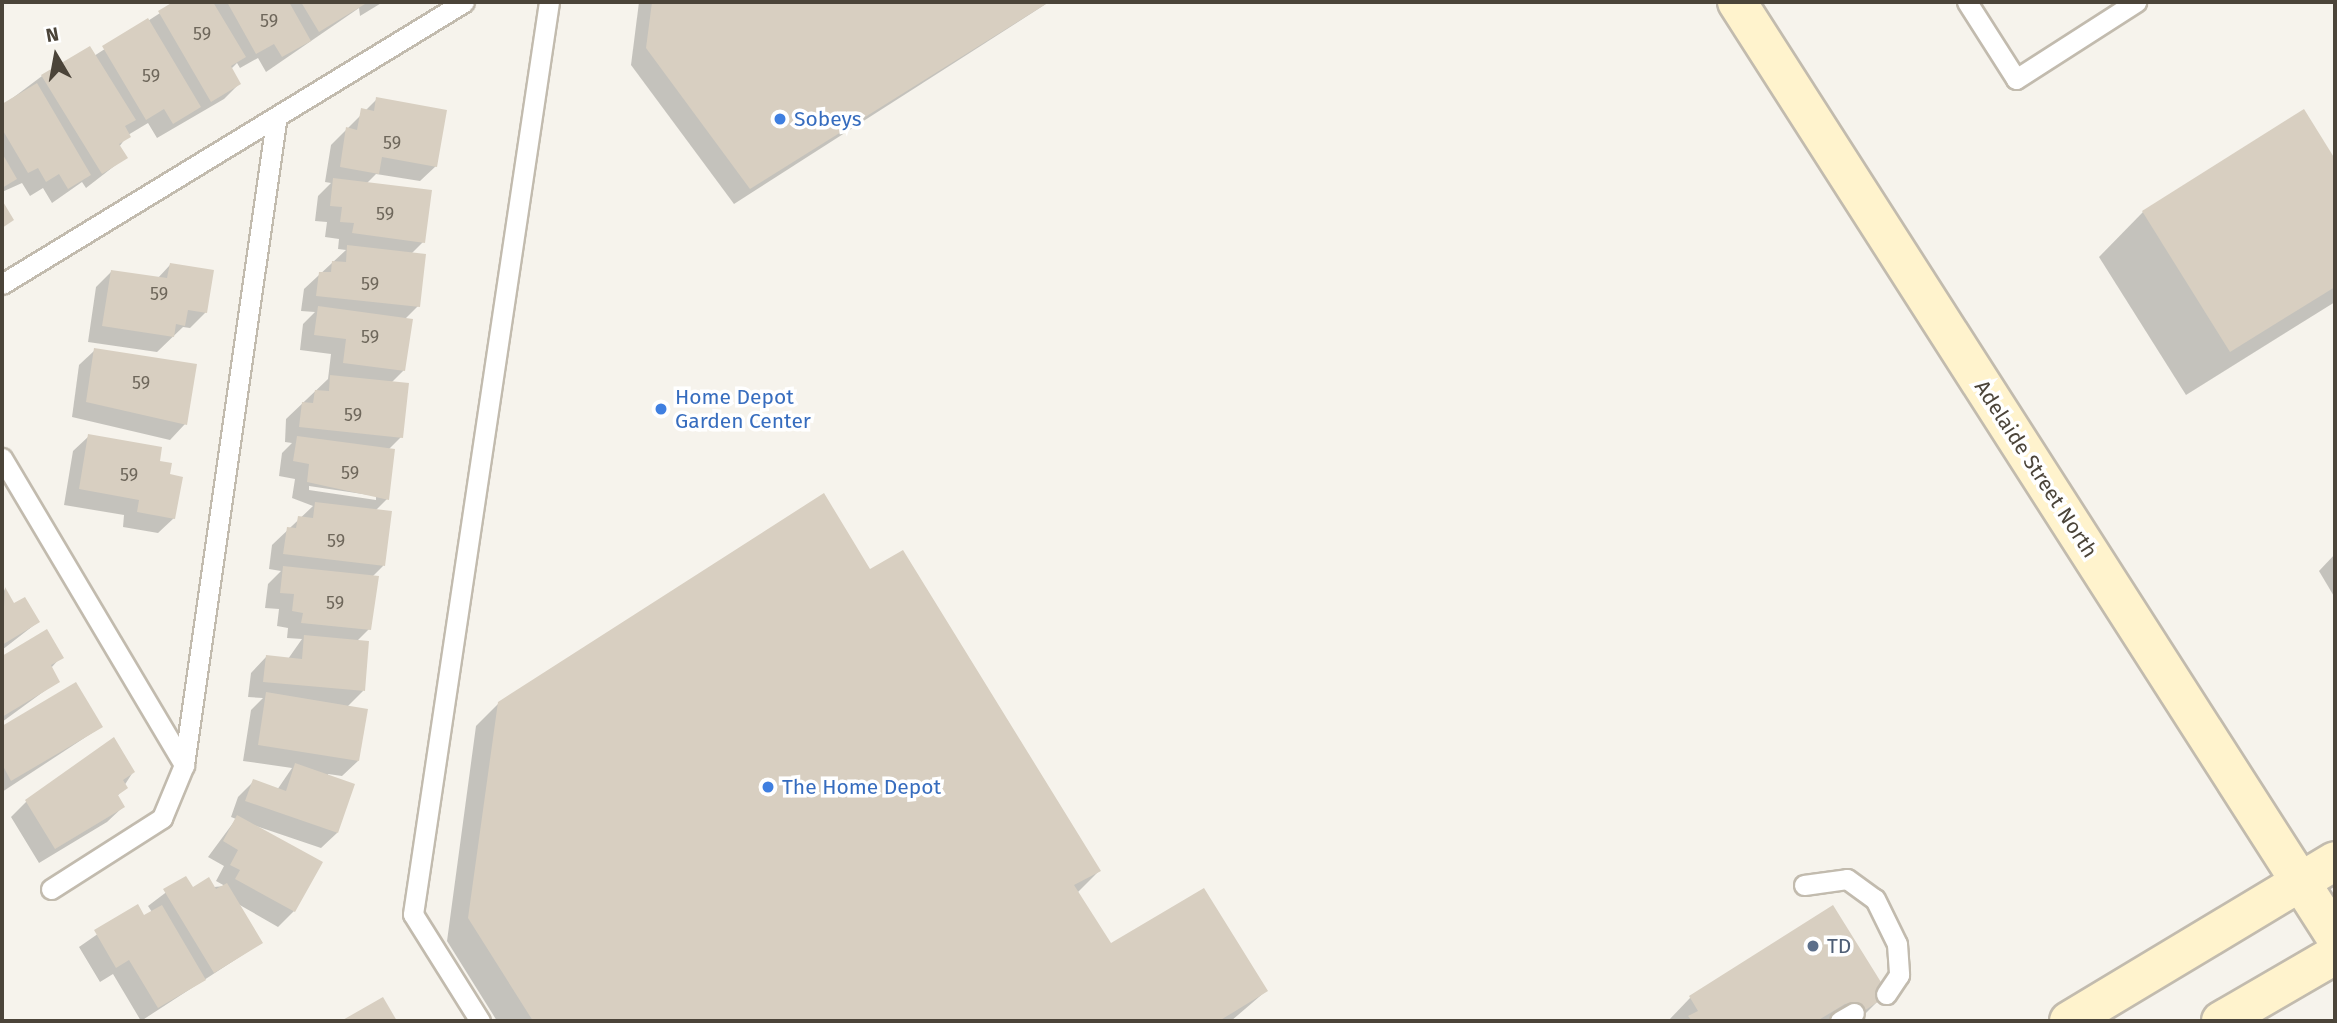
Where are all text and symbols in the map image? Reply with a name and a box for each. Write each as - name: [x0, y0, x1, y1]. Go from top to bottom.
- house number: 59: [260, 10, 278, 32]
- north arrow: [21, 21, 91, 91]
- text: N: [44, 22, 60, 47]
- house number: 59: [193, 23, 211, 45]
- house number: 59: [142, 65, 160, 87]
- place label: Sobeys: [794, 106, 862, 132]
- marker: Sobeys: [772, 111, 788, 127]
- house number: 59: [383, 132, 401, 154]
- house number: 59: [376, 203, 394, 225]
- house number: 59: [361, 273, 379, 295]
- house number: 59: [150, 283, 168, 305]
- house number: 59: [361, 326, 379, 348]
- house number: 59: [132, 372, 150, 394]
- street label: Adelaide Street North: [1969, 376, 2103, 562]
- place label: Home Depot Garden Center: [675, 384, 811, 434]
- marker: Home Depot Garden Center: [653, 401, 669, 417]
- house number: 59: [344, 404, 362, 426]
- house number: 59: [341, 462, 359, 484]
- house number: 59: [120, 464, 138, 486]
- house number: 59: [327, 530, 345, 552]
- house number: 59: [326, 592, 344, 614]
- place label: The Home Depot: [782, 774, 941, 800]
- marker: The Home Depot: [760, 779, 776, 795]
- place label: TD: [1827, 933, 1851, 959]
- marker: TD: [1805, 938, 1821, 954]

